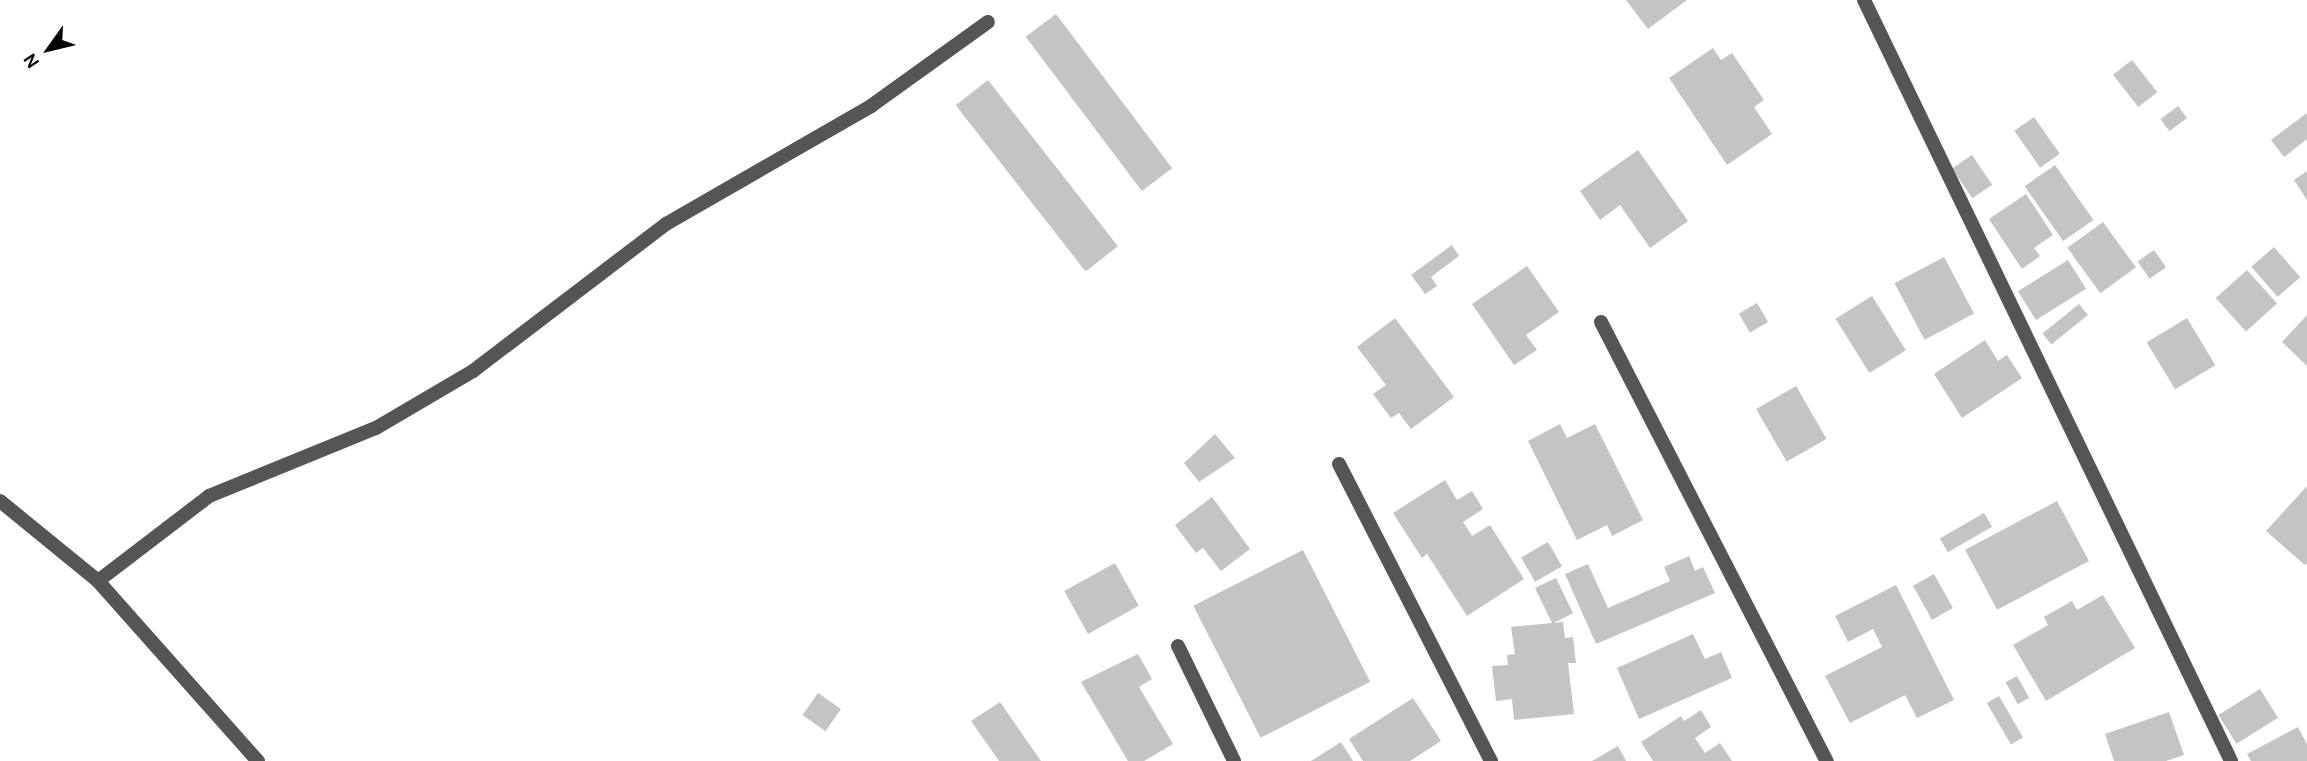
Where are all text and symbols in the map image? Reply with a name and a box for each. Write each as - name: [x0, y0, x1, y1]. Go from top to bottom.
- north arrow: [14, 14, 84, 84]
- text: N: [19, 49, 45, 73]

